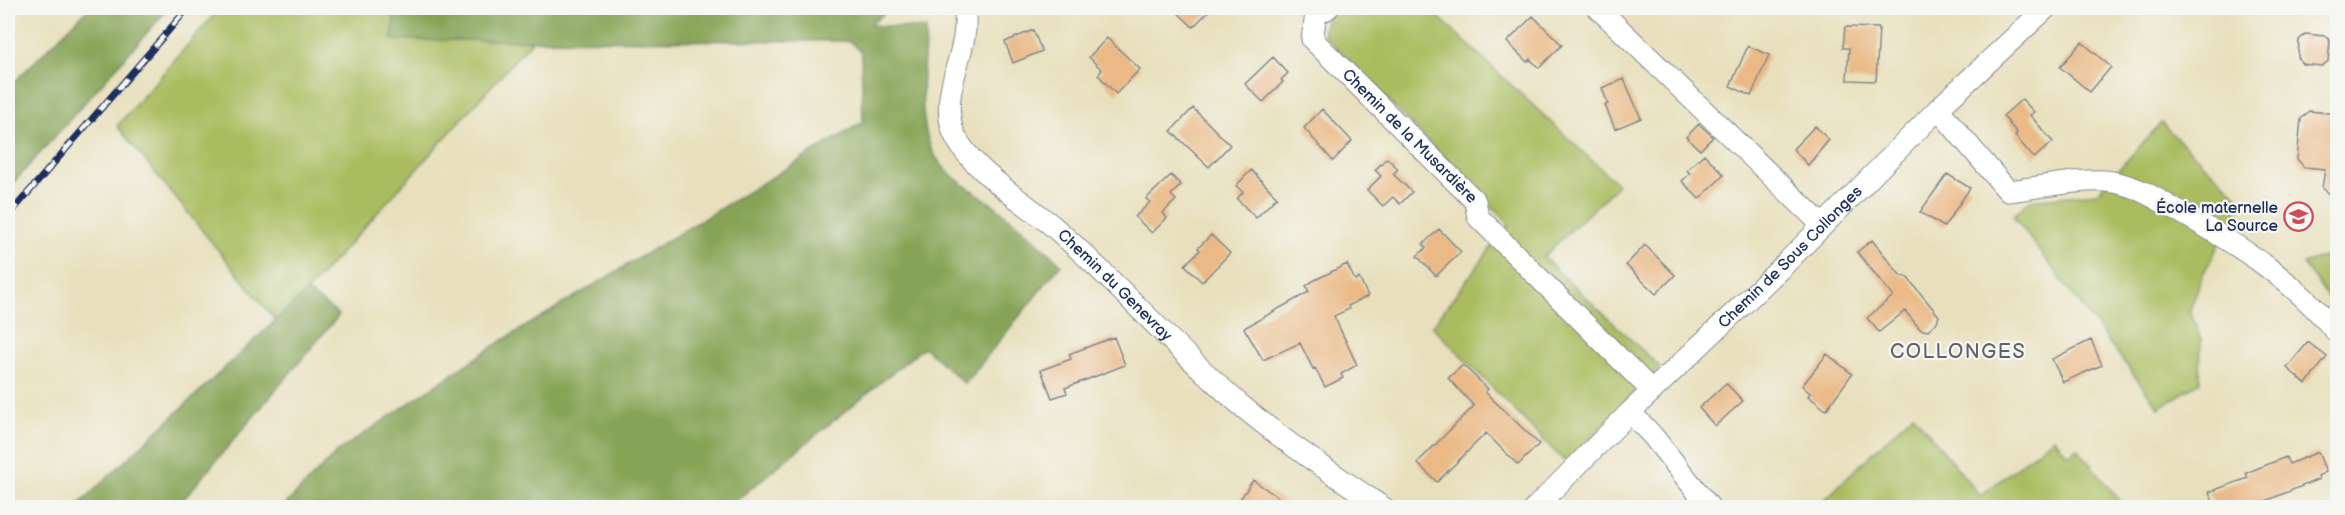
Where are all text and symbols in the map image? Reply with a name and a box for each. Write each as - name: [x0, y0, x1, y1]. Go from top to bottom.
- street label: Chemin de la Musardière: [1338, 65, 1482, 208]
- street label: Chemin de Sous Collonges: [1714, 182, 1866, 332]
- place label: École maternelle La Source: [2156, 197, 2278, 236]
- school or university icon: École maternelle La Source: [2283, 201, 2315, 233]
- street label: Chemin du Genevray: [1054, 225, 1176, 345]
- district label: COLLONGES: [1890, 340, 2026, 364]

